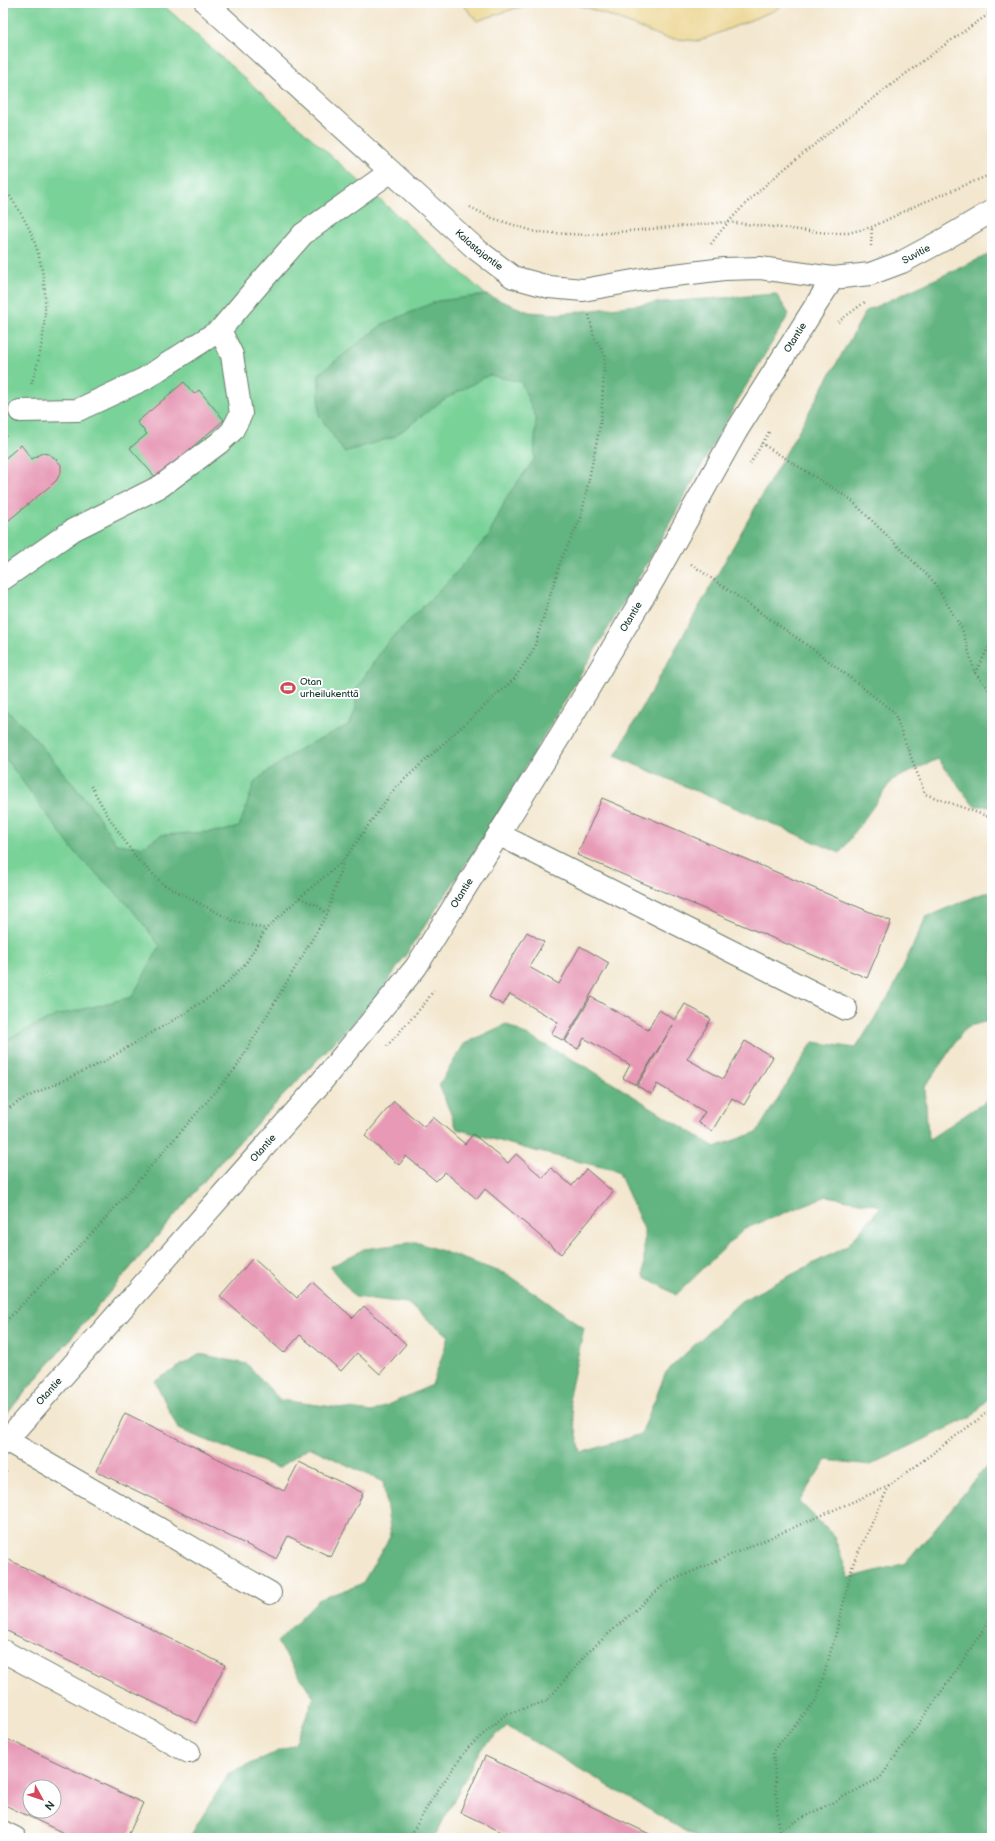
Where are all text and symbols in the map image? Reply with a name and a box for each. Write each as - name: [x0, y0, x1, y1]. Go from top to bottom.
- street label: Kalastajantie: [452, 227, 505, 273]
- street label: Suvitie: [900, 242, 932, 267]
- street label: Otantie: [781, 320, 809, 355]
- street label: Otantie: [618, 600, 645, 634]
- place label: Otan urheilukenttä: [300, 676, 359, 700]
- sports icon: Otan urheilukenttä: [279, 679, 297, 697]
- street label: Otantie: [448, 876, 476, 910]
- street label: Otantie: [248, 1132, 279, 1165]
- street label: Otantie: [34, 1375, 65, 1408]
- north arrow: [22, 1779, 62, 1819]
- text: N: [42, 1798, 57, 1812]

